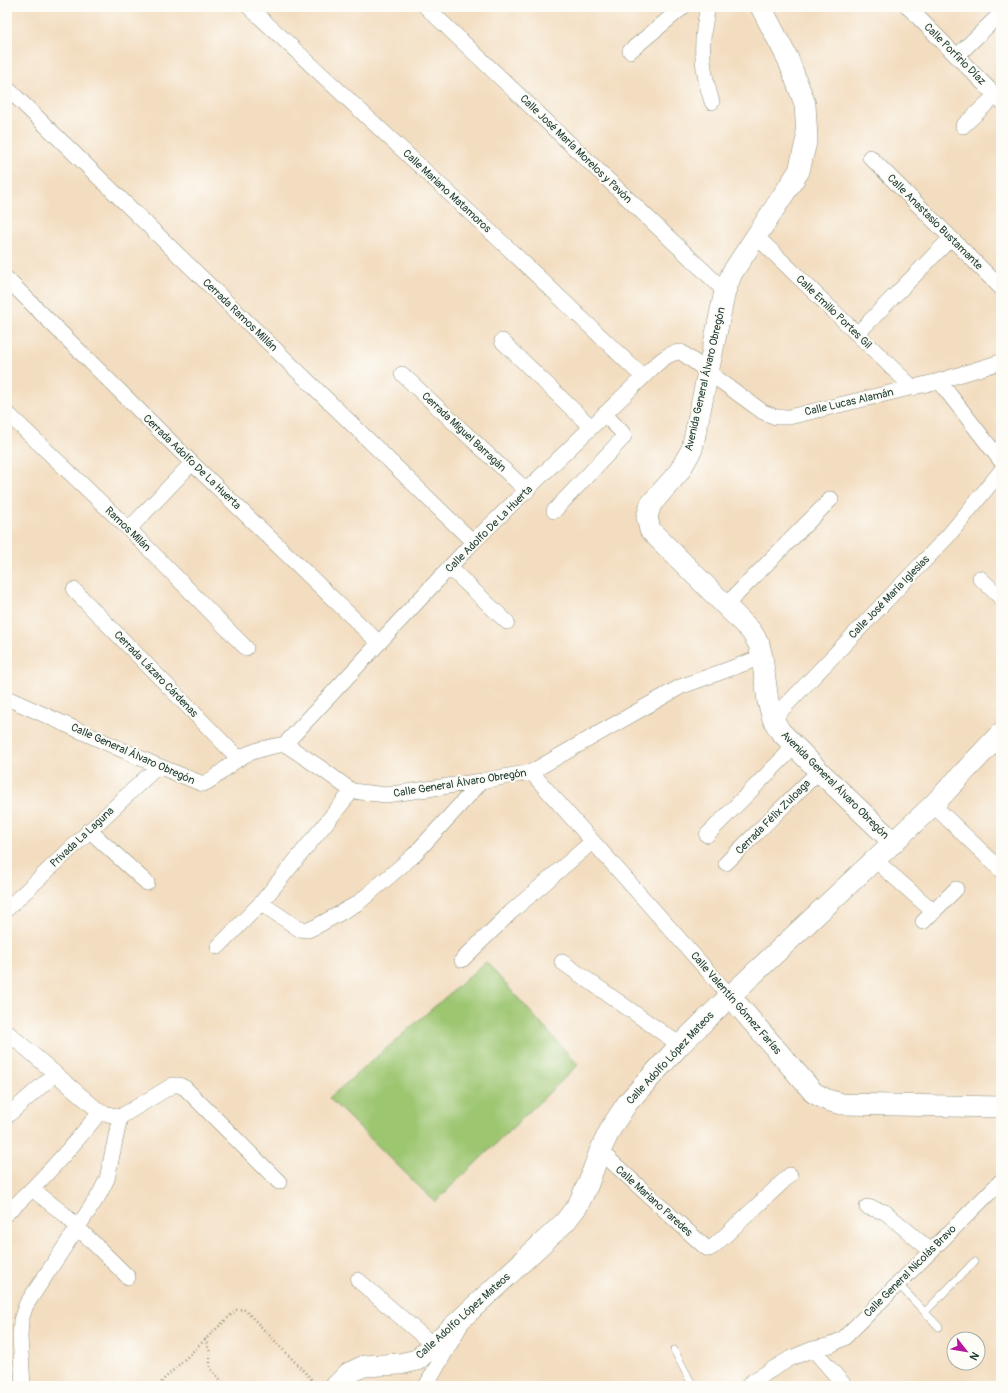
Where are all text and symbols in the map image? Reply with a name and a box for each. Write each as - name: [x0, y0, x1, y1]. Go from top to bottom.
- street label: Calle Porfirio Díaz: [921, 20, 989, 88]
- street label: Calle José María Morelos y Pavón: [517, 92, 635, 206]
- street label: Calle Mariano Matamoros: [400, 147, 494, 235]
- street label: Calle Anastasio Bustamante: [885, 172, 986, 273]
- street label: Calle Emilio Portes Gil: [793, 273, 875, 351]
- street label: Cerrada Ramos Millán: [200, 276, 280, 354]
- street label: Avenida General Álvaro Obregón: [682, 306, 728, 452]
- street label: Calle Lucas Alamán: [803, 385, 895, 419]
- street label: Cerrada Miguel Barragán: [419, 390, 509, 474]
- street label: Cerrada Adolfo De La Huerta: [140, 412, 244, 512]
- street label: Calle Adolfo De La Huerta: [443, 483, 535, 575]
- street label: Ramos Milán: [103, 504, 153, 554]
- street label: Calle José María Iglesias: [846, 553, 932, 641]
- street label: Cerrada Lázaro Cárdenas: [111, 628, 201, 720]
- street label: Calle General Álvaro Obregón: [69, 721, 197, 787]
- street label: Avenida General Álvaro Obregón: [778, 728, 892, 842]
- street label: Calle General Álvaro Obregón: [393, 766, 527, 800]
- street label: Cerrada Félix Zuloaga: [733, 777, 813, 857]
- street label: Privada La Laguna: [47, 804, 117, 870]
- street label: Calle Valentín Gómez Farías: [688, 949, 784, 1057]
- street label: Calle Adolfo López Mateos: [624, 1009, 716, 1107]
- street label: Calle Mariano Paredes: [613, 1163, 695, 1239]
- street label: Calle General Nicolás Bravo: [861, 1222, 959, 1320]
- street label: Calle Adolfo López Mateos: [413, 1270, 513, 1362]
- north arrow: [946, 1331, 986, 1371]
- text: N: [966, 1349, 982, 1363]

